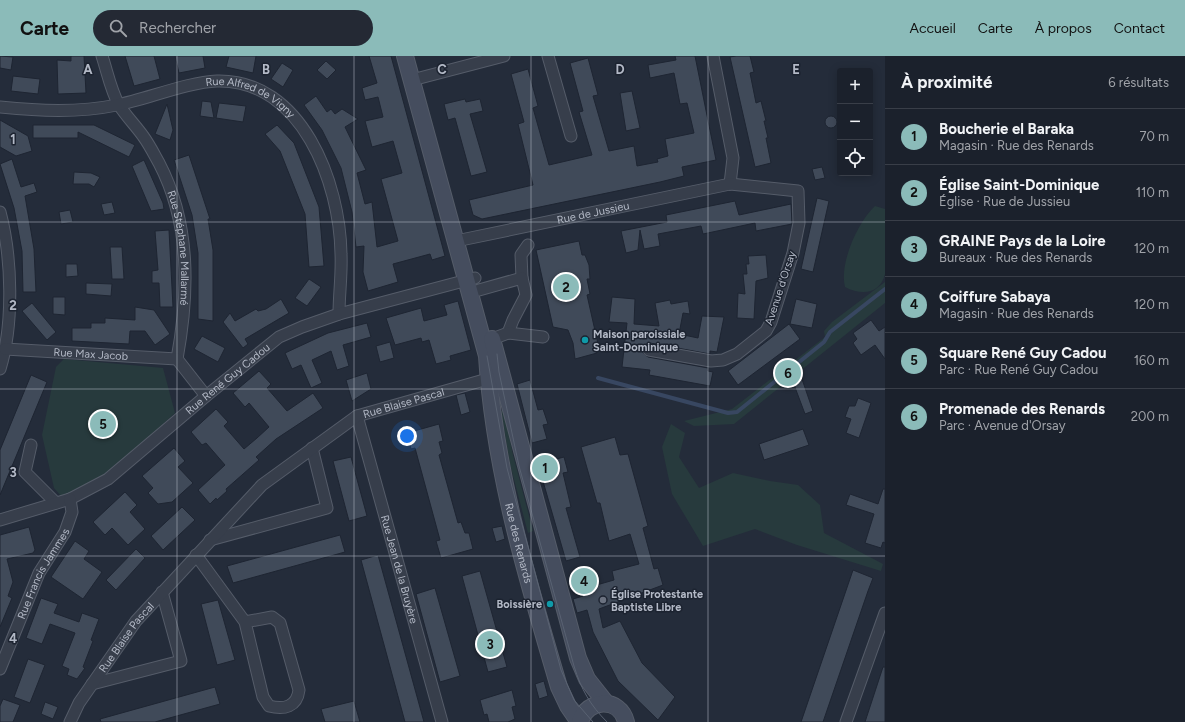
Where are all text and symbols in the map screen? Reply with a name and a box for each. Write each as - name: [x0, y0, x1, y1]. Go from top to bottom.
- search box: [93, 10, 373, 46]
- text: Carte: [20, 17, 69, 40]
- icon: search: [107, 17, 129, 39]
- text: Rechercher: [139, 19, 216, 37]
- text: Accueil: [910, 20, 956, 37]
- text: Carte: [978, 20, 1013, 37]
- text: À propos: [1035, 20, 1092, 37]
- text: Contact: [1114, 20, 1165, 37]
- text: A: [83, 62, 93, 77]
- text: B: [262, 62, 270, 77]
- text: C: [437, 62, 447, 77]
- text: D: [615, 62, 625, 77]
- text: E: [792, 62, 800, 77]
- map controls: [837, 68, 873, 176]
- button: +: [837, 68, 873, 104]
- text: À proximité: [901, 72, 992, 92]
- street label: Rue Alfred de Vigny: [205, 75, 298, 121]
- text: 6 résultats: [1108, 75, 1169, 90]
- button: −: [837, 104, 873, 140]
- text: Boucherie el Baraka: [939, 120, 1074, 138]
- text: 1: [911, 129, 917, 144]
- text: 70 m: [1139, 129, 1169, 144]
- text: 1: [10, 132, 16, 147]
- text: Magasin · Rue des Renards: [939, 138, 1094, 153]
- button: locate: [837, 140, 873, 176]
- text: Église Saint-Dominique: [939, 176, 1099, 194]
- text: 2: [910, 185, 918, 200]
- text: 110 m: [1136, 185, 1169, 200]
- street label: Rue Stéphane Mallarmé: [164, 189, 191, 306]
- text: Église · Rue de Jussieu: [939, 194, 1070, 209]
- street label: Rue de Jussieu: [556, 199, 631, 227]
- text: GRAINE Pays de la Loire: [939, 232, 1106, 250]
- text: 3: [910, 241, 918, 256]
- text: 120 m: [1134, 241, 1169, 256]
- street label: Avenue d'Orsay: [762, 249, 799, 327]
- text: Bureaux · Rue des Renards: [939, 250, 1092, 265]
- pin: 2: [553, 272, 579, 302]
- text: Coiffure Sabaya: [939, 288, 1051, 306]
- text: 4: [910, 297, 918, 312]
- text: 120 m: [1134, 297, 1169, 312]
- text: 2: [9, 298, 17, 313]
- text: Magasin · Rue des Renards: [939, 306, 1094, 321]
- place label: Maison paroissiale Saint-Dominique: [593, 328, 685, 354]
- marker: Maison paroissiale Saint-Dominique: [580, 335, 590, 345]
- street label: Rue René Guy Cadou: [183, 341, 273, 418]
- text: Square René Guy Cadou: [939, 344, 1106, 362]
- street label: Rue Max Jacob: [53, 346, 129, 363]
- text: 5: [910, 353, 918, 368]
- text: 160 m: [1134, 353, 1169, 368]
- pin: 6: [775, 358, 801, 388]
- text: Parc · Rue René Guy Cadou: [939, 362, 1098, 377]
- street label: Rue Blaise Pascal: [361, 386, 446, 421]
- text: Promenade des Renards: [939, 400, 1105, 418]
- pin: 5: [90, 409, 116, 439]
- text: 6: [910, 409, 918, 424]
- text: 200 m: [1131, 409, 1169, 424]
- text: Parc · Avenue d'Orsay: [939, 418, 1065, 433]
- your location: [397, 426, 417, 446]
- pin: 1: [532, 453, 558, 483]
- text: 3: [9, 465, 17, 480]
- street label: Rue des Renards: [502, 502, 535, 585]
- street label: Rue Jean de la Bruyère: [378, 514, 420, 625]
- street label: Rue Francis Jammes: [15, 527, 73, 621]
- pin: 4: [571, 566, 597, 596]
- place label: Église Protestante Baptiste Libre: [611, 587, 703, 614]
- marker: Église Protestante Baptiste Libre: [598, 595, 608, 605]
- place label: Boissière: [496, 598, 542, 611]
- marker: Boissière: [545, 599, 555, 609]
- street label: Rue Blaise Pascal: [96, 600, 157, 675]
- pin: 3: [477, 629, 503, 659]
- text: 4: [9, 631, 17, 646]

